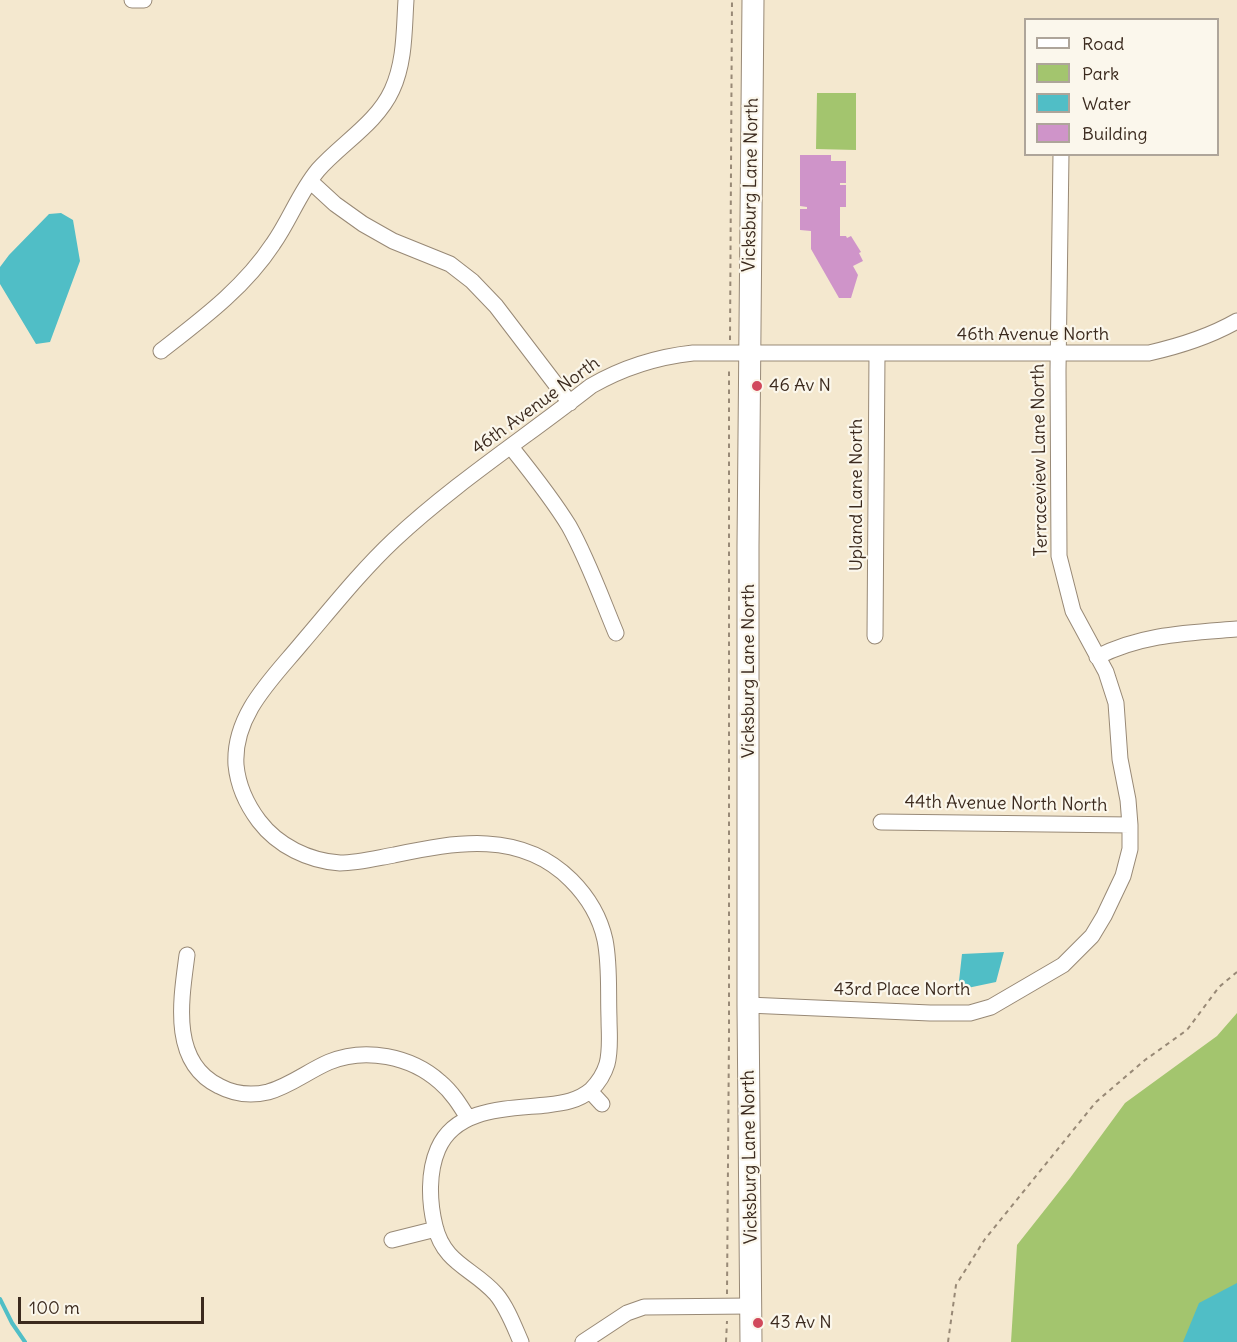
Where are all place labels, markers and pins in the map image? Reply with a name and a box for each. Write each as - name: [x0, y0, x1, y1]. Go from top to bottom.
- place label: 46 Av N: [769, 375, 831, 397]
- marker: 46 Av N: [750, 379, 764, 393]
- place label: 43 Av N: [770, 1312, 832, 1334]
- marker: 43 Av N: [751, 1316, 765, 1330]

